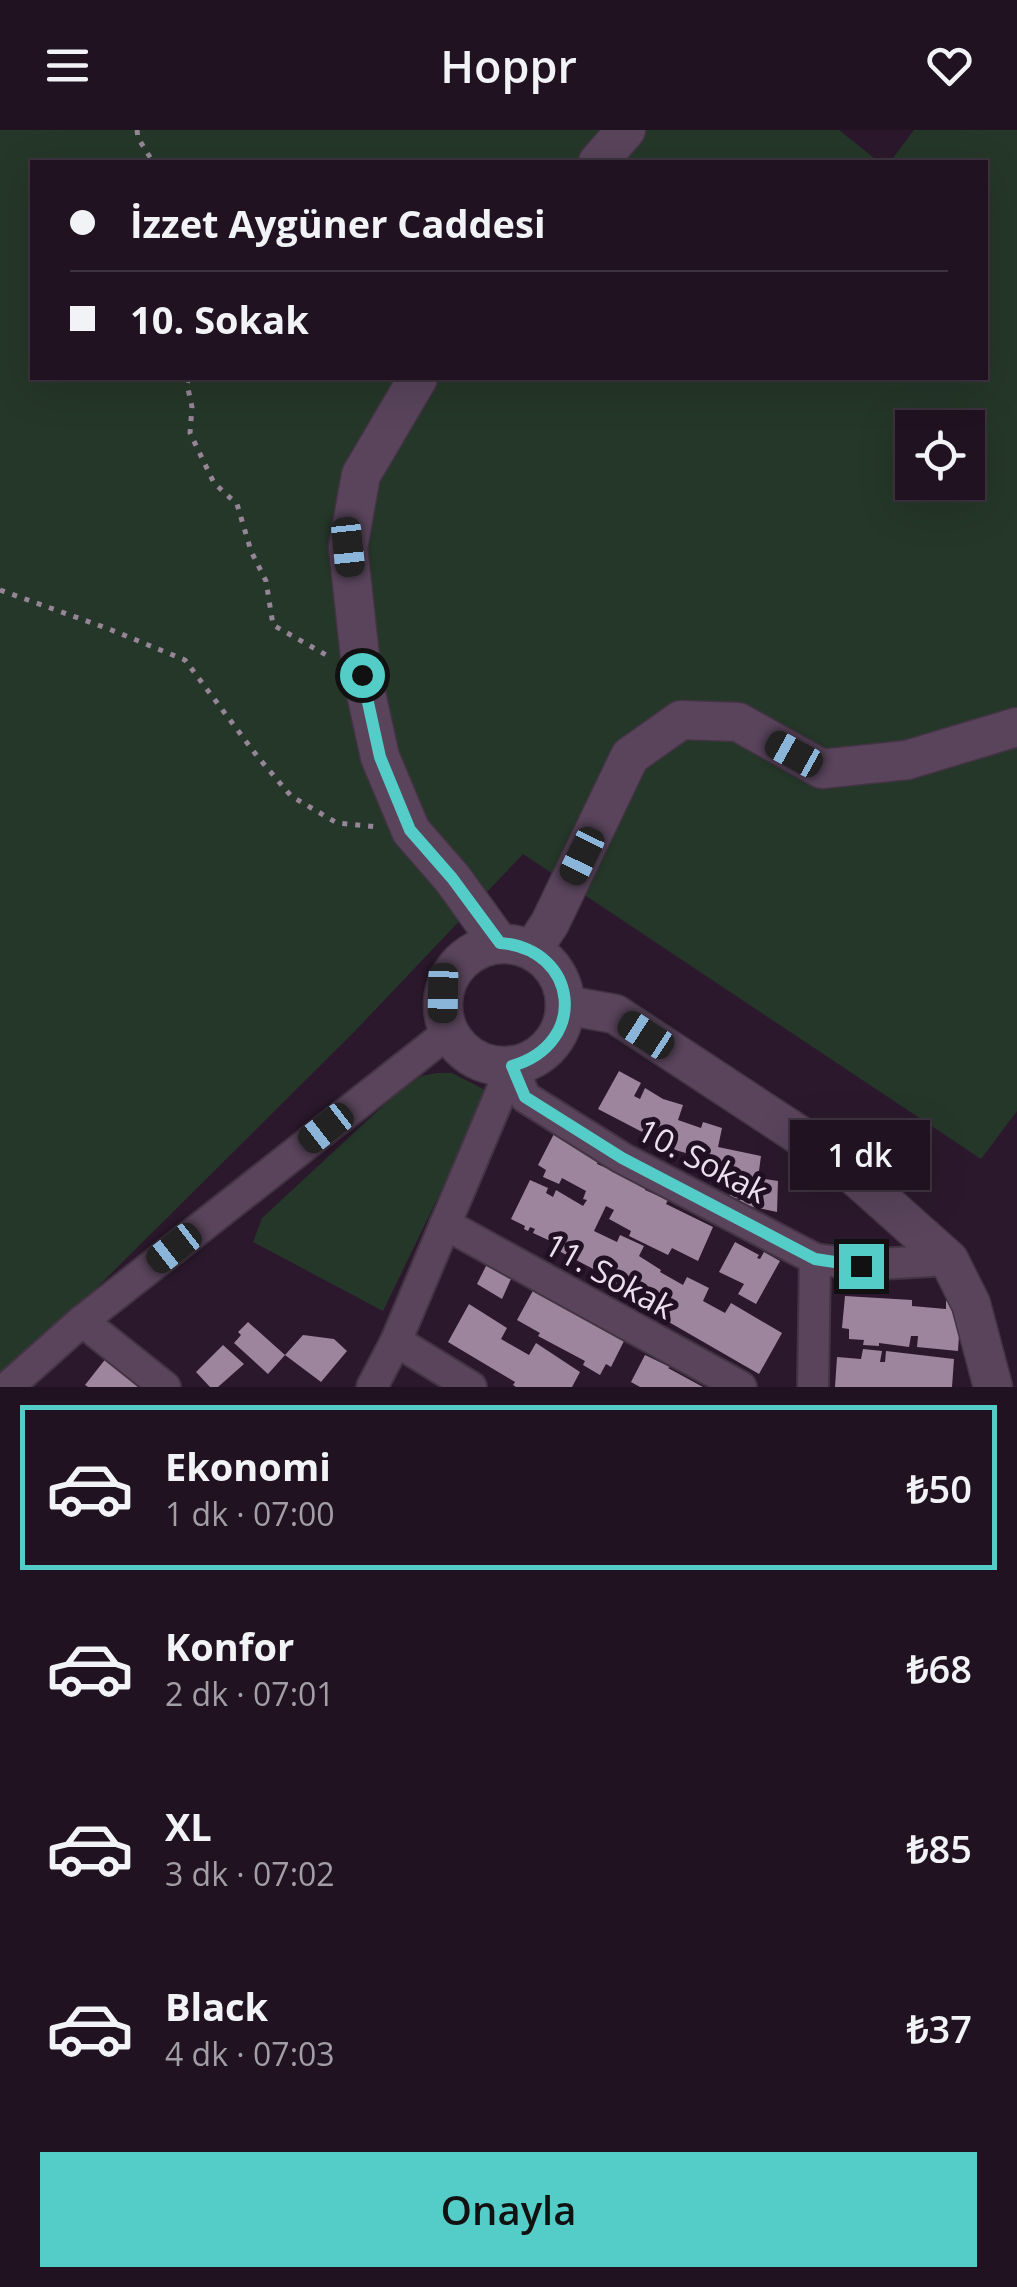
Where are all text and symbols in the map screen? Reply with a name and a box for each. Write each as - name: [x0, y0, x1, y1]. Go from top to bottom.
- text: Hoppr: [440, 35, 577, 96]
- icon: menu: [40, 38, 95, 93]
- icon: heart: [922, 38, 977, 93]
- text: İzzet Aygüner Caddesi: [130, 197, 546, 249]
- text: 10. Sokak: [130, 293, 309, 345]
- map controls: [895, 410, 985, 500]
- button: locate: [895, 410, 985, 500]
- car: [330, 516, 366, 578]
- route start: [340, 653, 385, 698]
- car: [760, 726, 828, 782]
- car: [555, 822, 609, 890]
- car: [427, 963, 459, 1023]
- car: [613, 1006, 679, 1064]
- car: [293, 1098, 359, 1158]
- street label: 10. Sokak: [630, 1108, 776, 1212]
- callout: 1 dk: [791, 1121, 931, 1191]
- text: 1 dk: [828, 1133, 892, 1176]
- car: [141, 1218, 207, 1278]
- street label: 11. Sokak: [538, 1222, 682, 1328]
- route end: [839, 1244, 884, 1289]
- text: Ekonomi: [165, 1440, 331, 1492]
- icon: car: [45, 1443, 135, 1533]
- text: ₺50: [907, 1462, 972, 1514]
- text: 1 dk · 07:00: [165, 1492, 335, 1535]
- text: Konfor: [165, 1620, 294, 1672]
- icon: car: [45, 1623, 135, 1713]
- text: ₺68: [907, 1642, 972, 1694]
- text: 2 dk · 07:01: [165, 1672, 335, 1715]
- text: XL: [165, 1800, 212, 1852]
- icon: car: [45, 1803, 135, 1893]
- text: ₺85: [907, 1822, 972, 1874]
- text: 3 dk · 07:02: [165, 1852, 335, 1895]
- text: Black: [165, 1980, 268, 2032]
- icon: car: [45, 1983, 135, 2073]
- text: ₺37: [907, 2002, 972, 2054]
- text: 4 dk · 07:03: [165, 2032, 335, 2075]
- button: Onayla: [40, 2152, 977, 2267]

